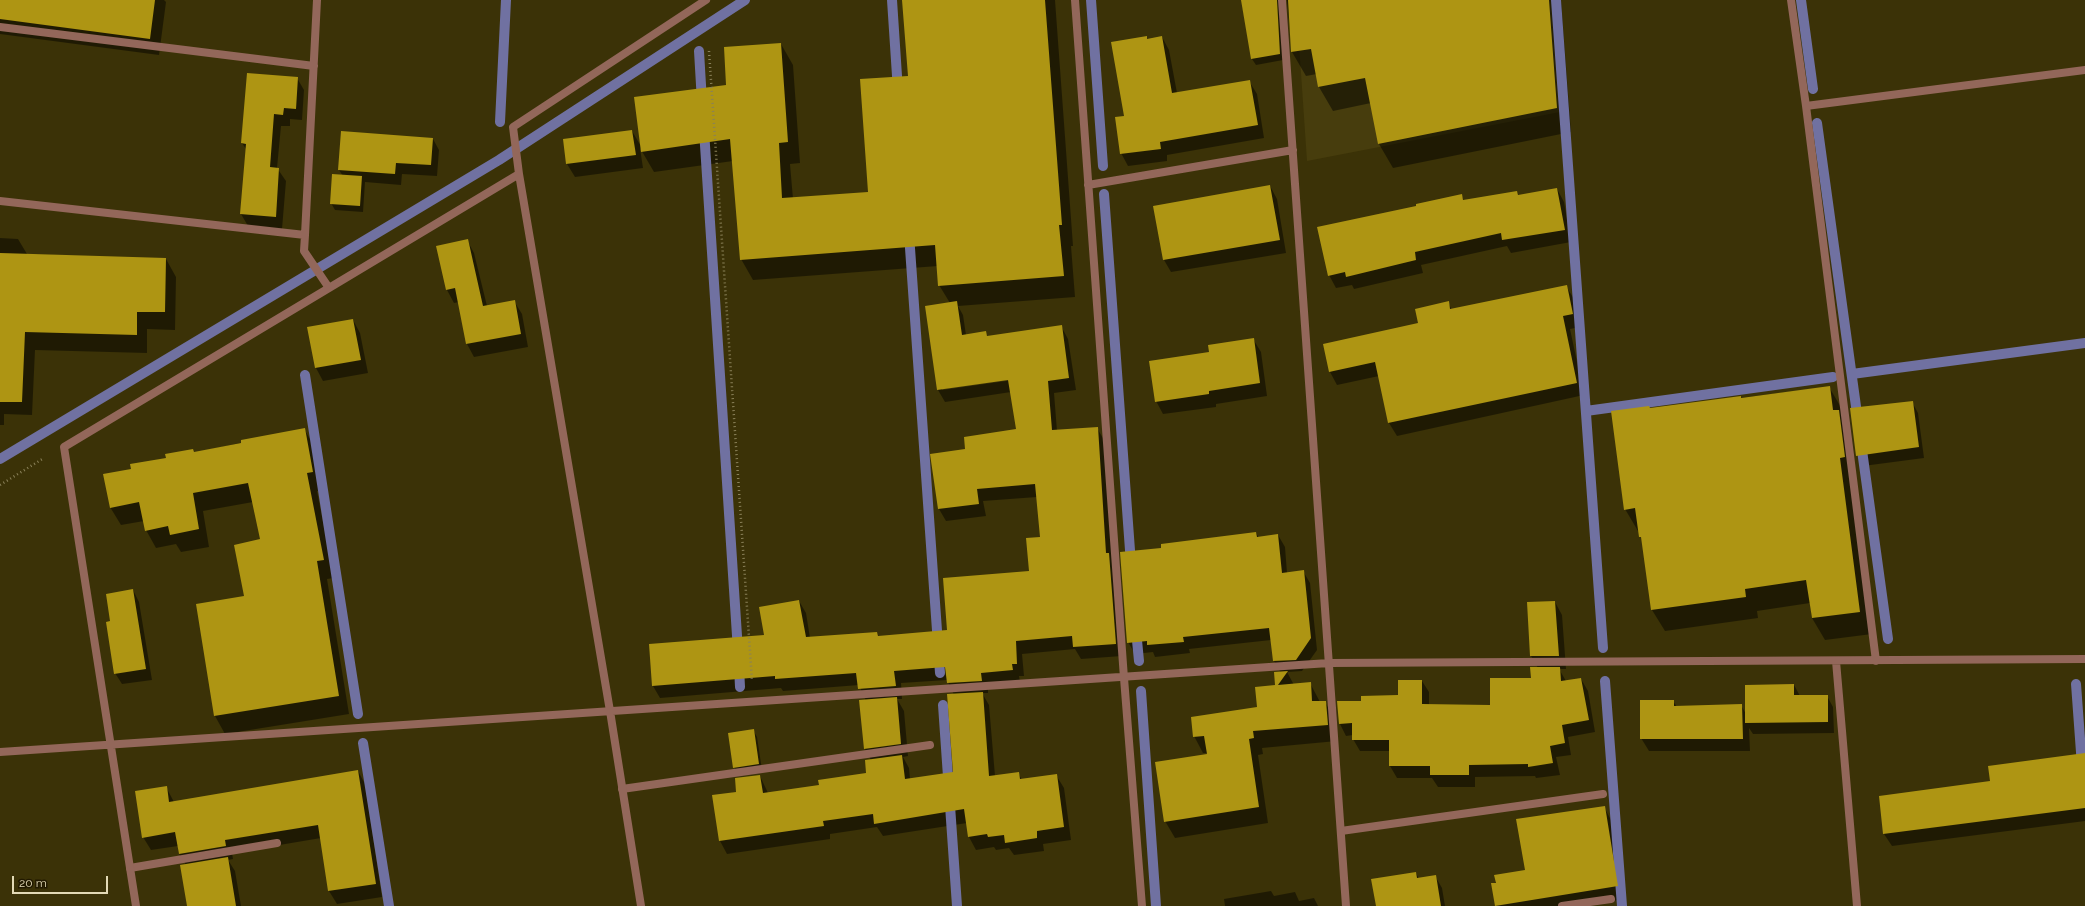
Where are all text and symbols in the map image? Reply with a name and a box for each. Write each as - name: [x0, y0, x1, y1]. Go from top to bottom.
- scale bar: [14, 868, 110, 894]
- text: 20 m: [19, 876, 47, 890]

